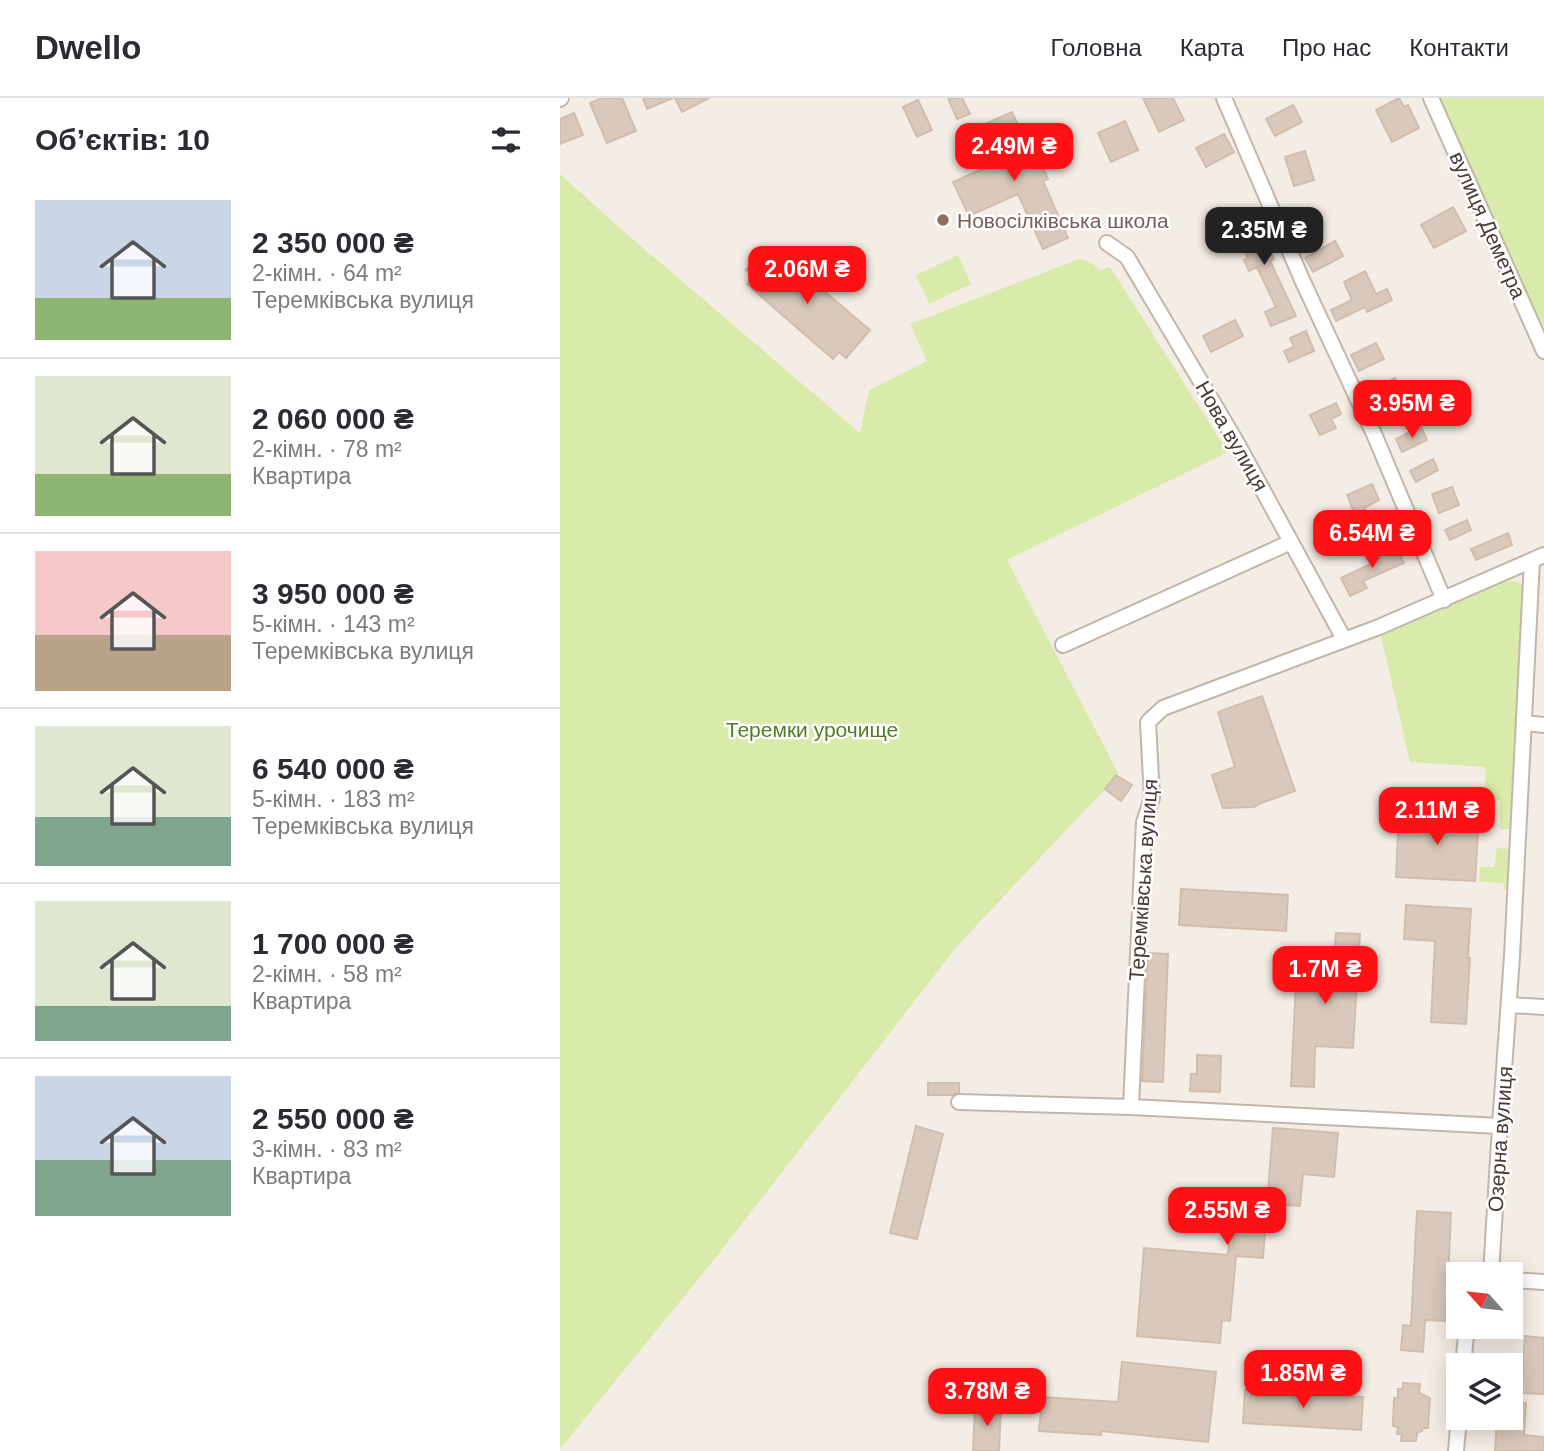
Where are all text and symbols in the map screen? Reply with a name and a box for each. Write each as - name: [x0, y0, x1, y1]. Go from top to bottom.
- text: Dwello: [35, 29, 141, 66]
- text: Головна: [1051, 34, 1142, 61]
- text: Карта: [1180, 34, 1244, 61]
- text: Про нас: [1282, 34, 1371, 61]
- text: Контакти: [1409, 34, 1509, 61]
- icon: filters: [487, 121, 525, 159]
- text: Об’єктів: 10: [35, 123, 210, 156]
- pin: 2.49M ₴: [949, 123, 1079, 183]
- text: 2.49M ₴: [971, 133, 1057, 159]
- street label: вулиця Деметра: [1445, 148, 1531, 302]
- pin: 2.35M ₴: [1199, 208, 1329, 267]
- place label: Новосілківська школа: [957, 209, 1169, 232]
- marker: Новосілківська школа: [935, 212, 951, 228]
- text: 2.35M ₴: [1221, 217, 1307, 243]
- text: 2 350 000 ₴: [252, 226, 414, 259]
- icon: home: [91, 228, 175, 312]
- pin: 2.06M ₴: [742, 246, 872, 306]
- text: 2.06M ₴: [764, 256, 850, 282]
- text: 2-кімн. · 64 m²: [252, 260, 402, 286]
- text: Теремківська вулиця: [252, 287, 474, 313]
- street label: Нова вулиця: [1191, 377, 1273, 495]
- pin: 3.95M ₴: [1347, 380, 1477, 440]
- text: 3.95M ₴: [1369, 390, 1455, 416]
- text: 2 060 000 ₴: [252, 402, 414, 435]
- icon: home: [91, 404, 175, 488]
- text: 2-кімн. · 78 m²: [252, 436, 402, 462]
- text: Квартира: [252, 463, 351, 489]
- pin: 6.54M ₴: [1307, 510, 1437, 570]
- text: 6.54M ₴: [1329, 520, 1415, 546]
- text: 3 950 000 ₴: [252, 577, 414, 610]
- icon: home: [91, 579, 175, 663]
- text: 5-кімн. · 143 m²: [252, 611, 415, 637]
- text: Теремківська вулиця: [252, 638, 474, 664]
- park label: Теремки урочище: [726, 718, 898, 741]
- text: 6 540 000 ₴: [252, 752, 414, 785]
- icon: home: [91, 754, 175, 838]
- street label: Теремківська вулиця: [1124, 778, 1162, 982]
- text: 5-кімн. · 183 m²: [252, 786, 415, 812]
- pin: 2.11M ₴: [1372, 788, 1502, 847]
- text: 2.11M ₴: [1395, 797, 1479, 823]
- text: Теремківська вулиця: [252, 813, 474, 839]
- text: 1 700 000 ₴: [252, 927, 414, 960]
- icon: home: [91, 929, 175, 1013]
- pin: 1.7M ₴: [1268, 946, 1382, 1006]
- text: 1.7M ₴: [1289, 956, 1361, 982]
- text: 2-кімн. · 58 m²: [252, 961, 402, 987]
- text: Квартира: [252, 988, 351, 1014]
- street label: Озерна вулиця: [1483, 1065, 1517, 1213]
- text: 2 550 000 ₴: [252, 1102, 414, 1135]
- icon: home: [91, 1104, 175, 1188]
- text: 3-кімн. · 83 m²: [252, 1136, 402, 1162]
- text: Квартира: [252, 1163, 351, 1189]
- pin: 2.55M ₴: [1162, 1188, 1292, 1247]
- text: 2.55M ₴: [1184, 1197, 1270, 1223]
- north arrow: [1446, 1262, 1522, 1339]
- map controls: [1446, 1262, 1523, 1430]
- pin: 1.85M ₴: [1238, 1350, 1368, 1410]
- button: layers: [1446, 1353, 1523, 1430]
- text: 1.85M ₴: [1260, 1360, 1346, 1386]
- pin: 3.78M ₴: [922, 1368, 1052, 1428]
- text: 3.78M ₴: [944, 1378, 1030, 1404]

